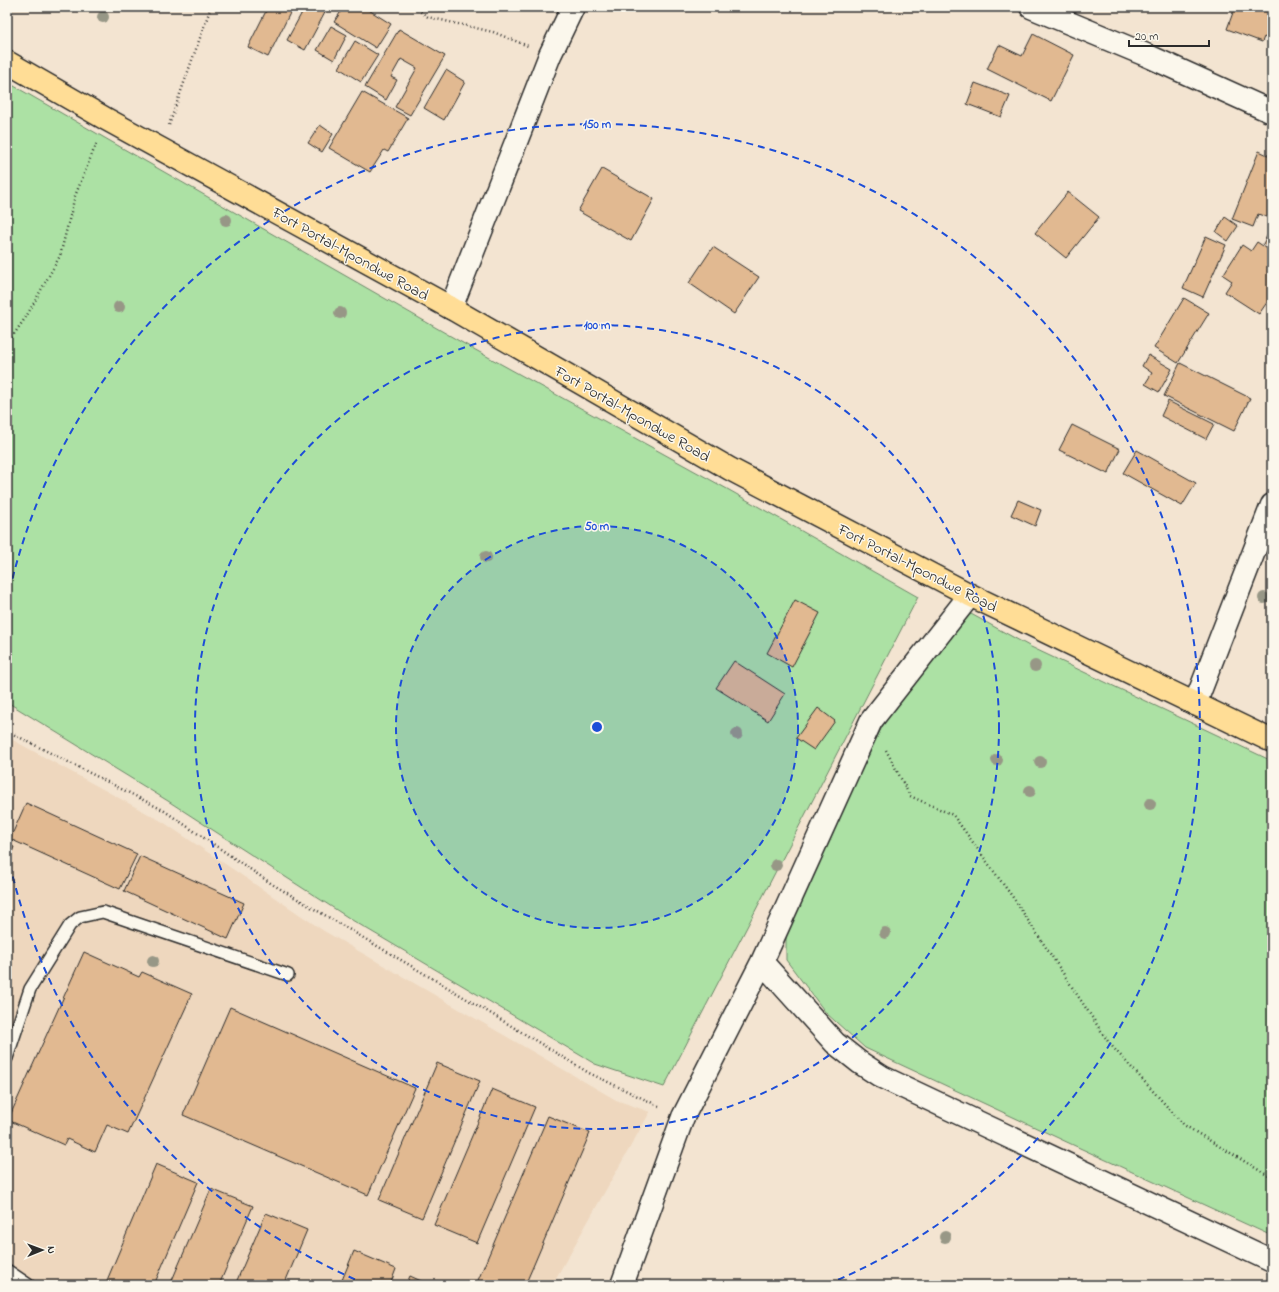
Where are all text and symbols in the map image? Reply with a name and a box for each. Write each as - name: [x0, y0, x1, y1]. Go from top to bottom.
- scale bar: [1129, 22, 1209, 48]
- text: 20 m: [1135, 28, 1158, 46]
- text: 150 m: [583, 116, 612, 134]
- street label: Fort Portal-Mpondwe Road: [266, 201, 433, 308]
- text: 100 m: [584, 317, 611, 335]
- street label: Fort Portal-Mpondwe Road: [549, 360, 714, 469]
- text: 50 m: [585, 518, 610, 536]
- street label: Fort Portal-Mpondwe Road: [832, 518, 1001, 619]
- centre of rings: [590, 720, 604, 734]
- north arrow: [22, 1230, 62, 1270]
- text: N: [43, 1246, 59, 1254]

